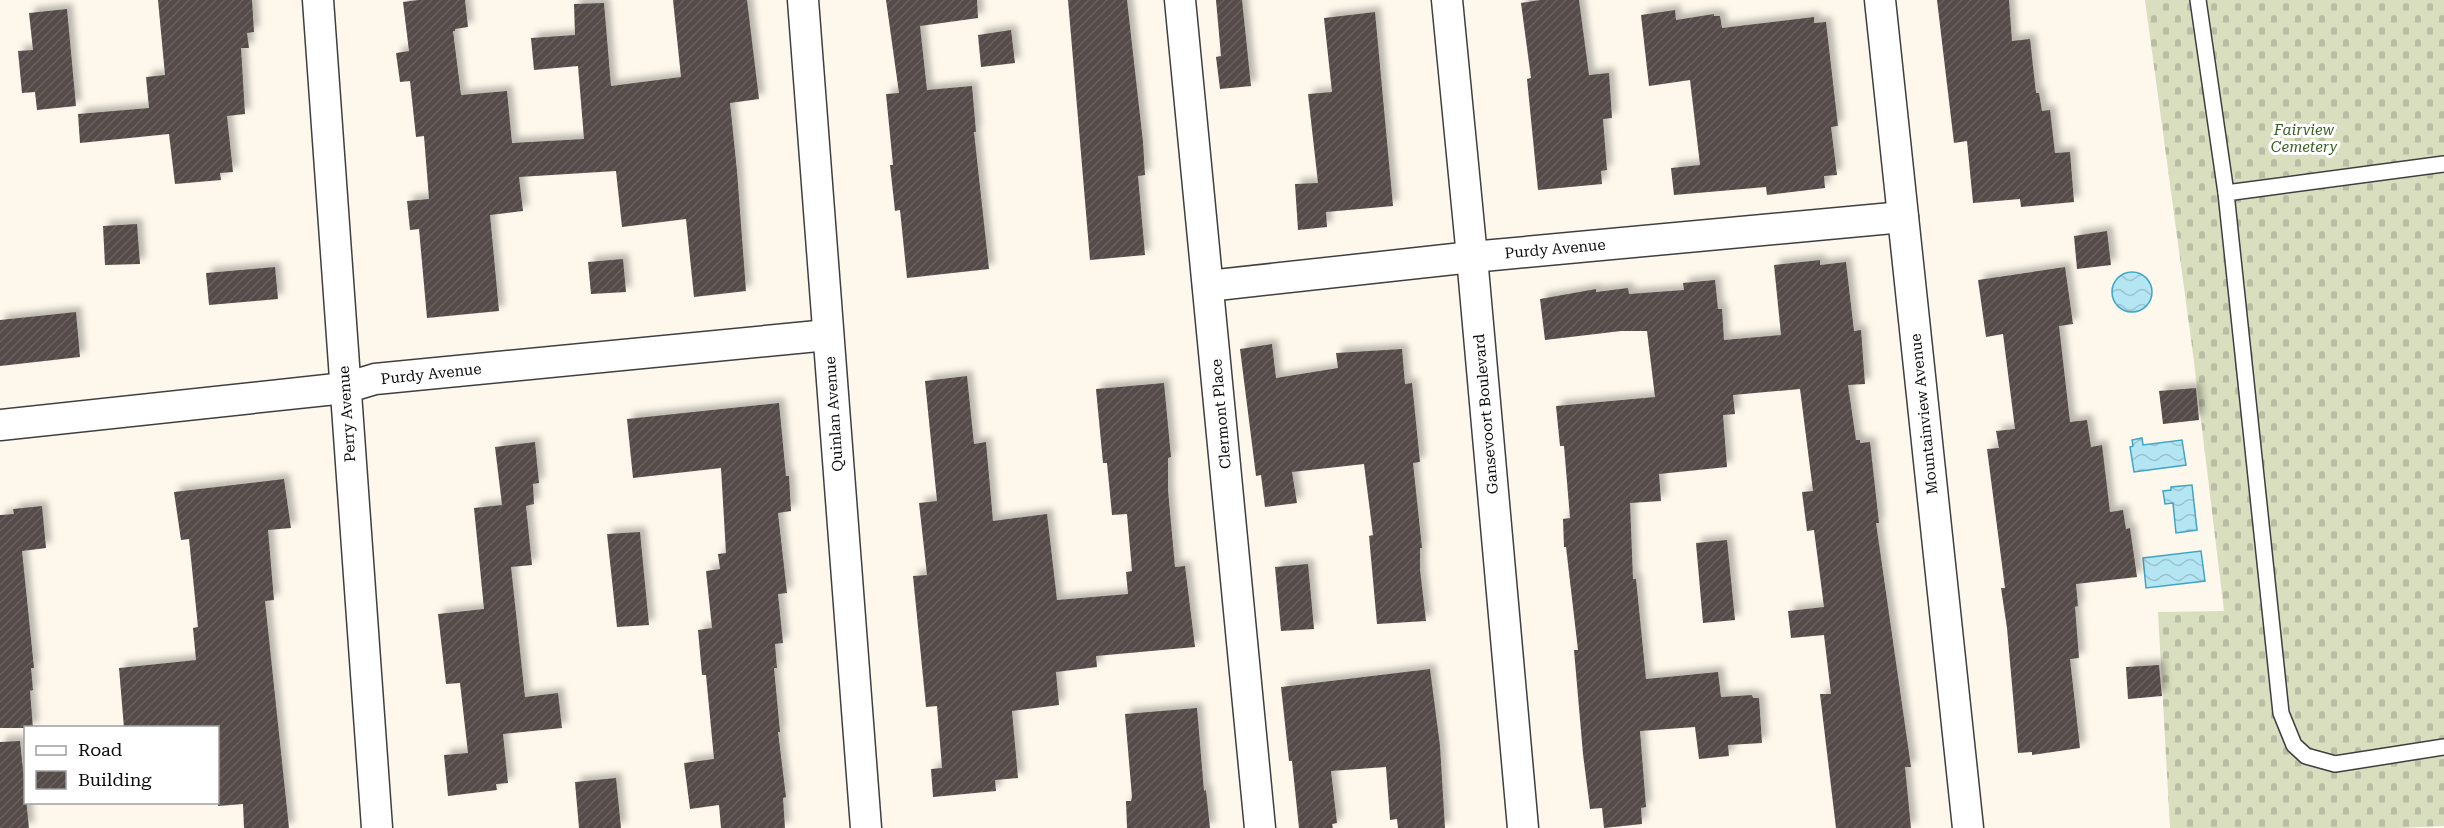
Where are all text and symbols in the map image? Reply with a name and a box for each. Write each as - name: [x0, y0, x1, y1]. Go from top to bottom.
- park label: Fairview Cemetery: [2271, 121, 2337, 156]
- street label: Purdy Avenue: [1504, 236, 1606, 262]
- street label: Gansevoort Boulevard: [1470, 333, 1502, 495]
- street label: Mountainview Avenue: [1907, 333, 1941, 495]
- street label: Quinlan Avenue: [821, 356, 847, 472]
- street label: Clermont Place: [1207, 358, 1235, 470]
- street label: Purdy Avenue: [380, 360, 482, 388]
- street label: Perry Avenue: [335, 365, 359, 463]
- legend: [24, 726, 219, 804]
- text: Road: [78, 739, 123, 760]
- text: Building: [78, 769, 152, 790]

